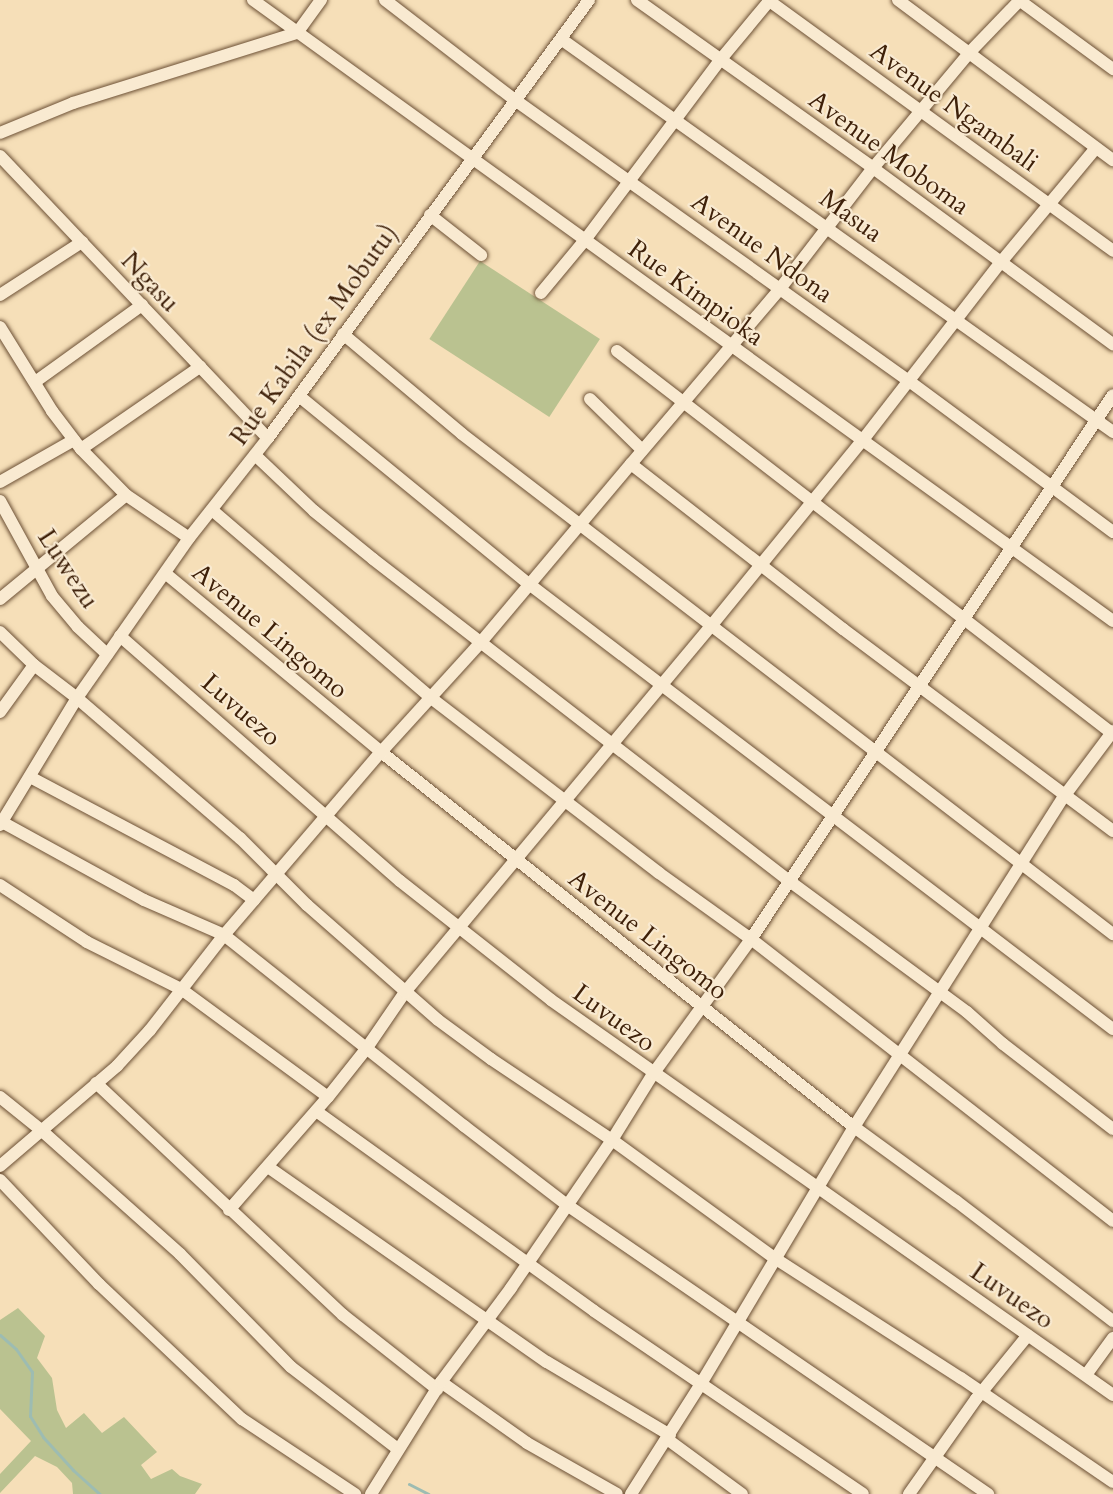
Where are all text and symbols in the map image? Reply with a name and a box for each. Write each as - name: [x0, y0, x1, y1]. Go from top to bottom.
- street label: Avenue Ngambali: [864, 35, 1044, 179]
- street label: Avenue Moboma: [803, 84, 975, 222]
- street label: Masua: [814, 183, 888, 249]
- street label: Avenue Ndona: [685, 186, 839, 310]
- street label: Rue Kabila (ex Mobutu): [223, 219, 405, 451]
- street label: Rue Kimpioka: [622, 233, 770, 353]
- street label: Ngasu: [114, 245, 186, 319]
- street label: Luwezu: [31, 523, 105, 615]
- street label: Avenue Lingomo: [186, 557, 354, 705]
- street label: Luvuezo: [195, 667, 287, 753]
- street label: Avenue Lingomo: [562, 863, 734, 1007]
- street label: Luvuezo: [566, 977, 662, 1059]
- street label: Luvuezo: [964, 1256, 1060, 1336]

